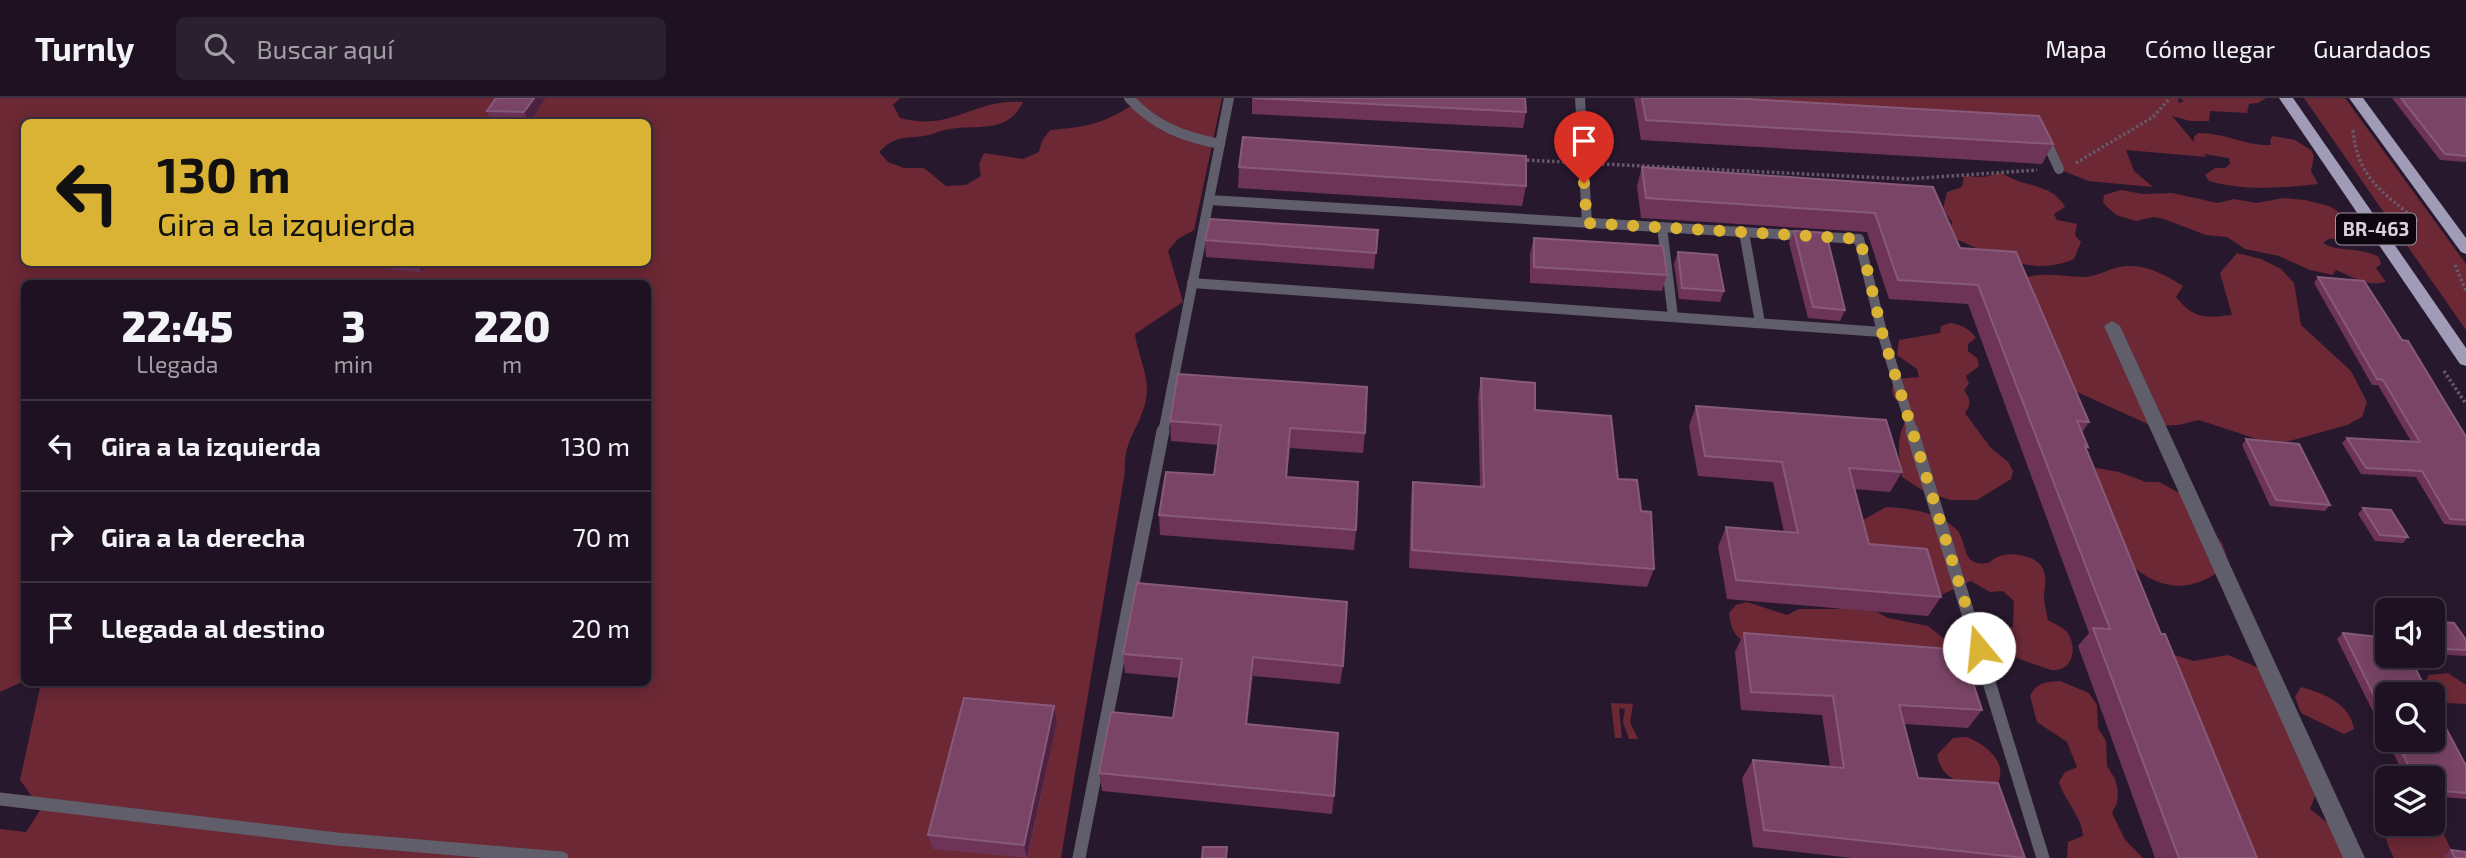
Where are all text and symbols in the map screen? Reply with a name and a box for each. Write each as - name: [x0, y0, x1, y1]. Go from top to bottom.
- search box: [176, 17, 666, 80]
- text: Turnly: [35, 28, 134, 68]
- icon: search: [200, 29, 238, 67]
- text: Buscar aquí: [256, 33, 394, 64]
- text: Mapa: [2045, 34, 2107, 63]
- text: Cómo llegar: [2145, 34, 2275, 63]
- text: Guardados: [2313, 34, 2431, 63]
- pin: [1554, 111, 1614, 183]
- icon: arrive: [1565, 122, 1603, 160]
- text: 130 m: [157, 144, 291, 203]
- icon: left: [42, 147, 133, 238]
- text: Gira a la izquierda: [157, 204, 416, 242]
- road number: BR-463: [2336, 214, 2416, 244]
- text: 22:45: [122, 300, 233, 350]
- text: 3: [341, 300, 366, 350]
- text: 220: [474, 300, 550, 350]
- text: Llegada: [136, 350, 219, 378]
- text: min: [334, 350, 373, 378]
- text: m: [502, 350, 522, 378]
- icon: left: [42, 427, 80, 465]
- text: Gira a la izquierda: [101, 430, 321, 461]
- text: 130 m: [561, 430, 630, 461]
- icon: right: [42, 518, 80, 556]
- text: Gira a la derecha: [101, 521, 305, 552]
- text: 70 m: [572, 521, 630, 552]
- map controls: [2375, 598, 2445, 836]
- button: sound: [2375, 598, 2445, 668]
- icon: arrive: [42, 609, 80, 647]
- position arrow: [1942, 611, 2016, 685]
- text: Llegada al destino: [101, 612, 325, 643]
- text: 20 m: [571, 612, 630, 643]
- button: search: [2375, 682, 2445, 752]
- button: layers: [2375, 766, 2445, 836]

